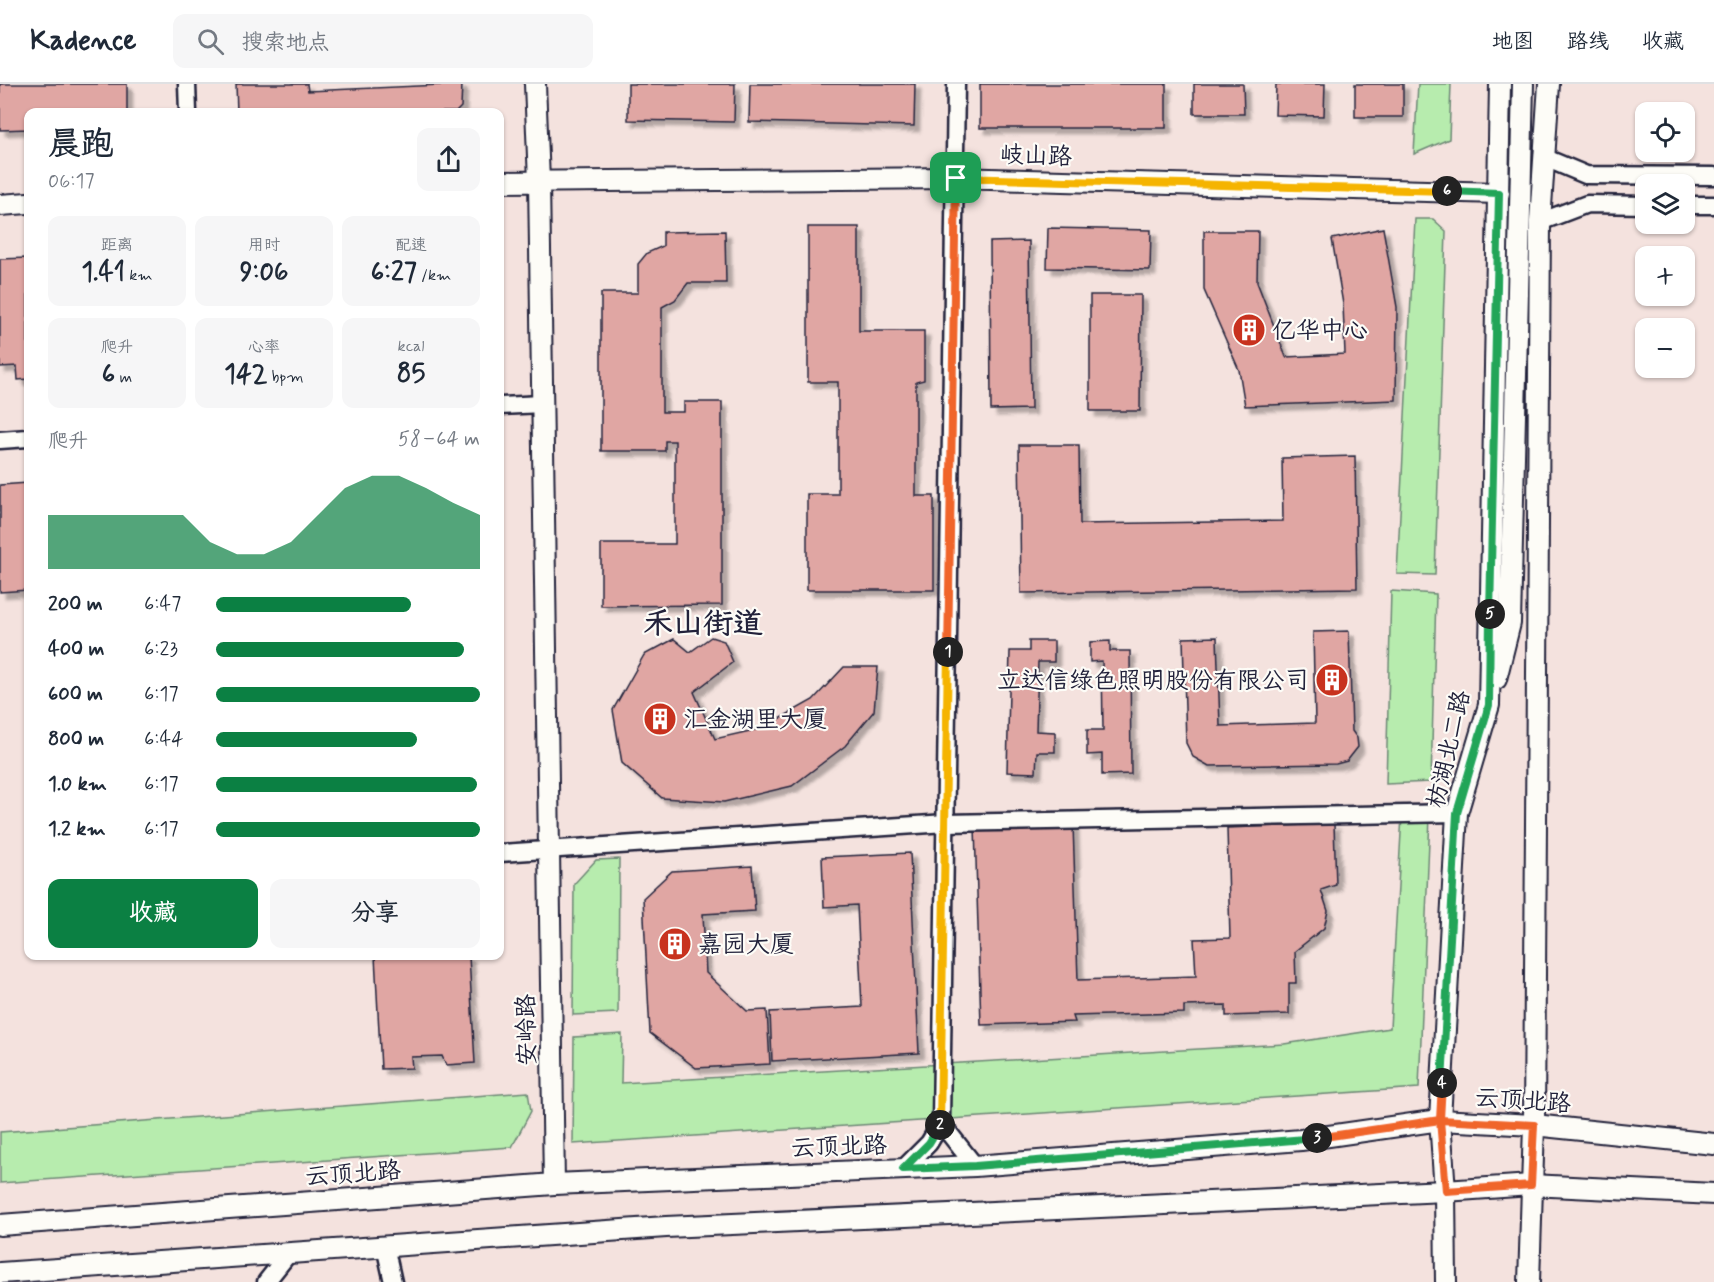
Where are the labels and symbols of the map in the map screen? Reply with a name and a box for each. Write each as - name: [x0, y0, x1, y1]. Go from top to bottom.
- street label: 岐山路: [999, 140, 1072, 173]
- pin: [930, 152, 981, 203]
- pin: 6: [1432, 176, 1462, 206]
- building icon: 亿华中心: [1231, 312, 1267, 348]
- place label: 亿华中心: [1272, 316, 1368, 347]
- pin: 5: [1475, 599, 1505, 629]
- district label: 禾山街道: [643, 605, 763, 644]
- pin: 1: [933, 637, 963, 667]
- building icon: 立达信绿色照明股份有限公司: [1314, 662, 1350, 698]
- place label: 立达信绿色照明股份有限公司: [997, 666, 1309, 697]
- street label: 枋湖北二路: [1421, 687, 1478, 811]
- building icon: 汇金湖里大厦: [642, 701, 678, 737]
- place label: 汇金湖里大厦: [683, 705, 827, 736]
- building icon: 嘉园大厦: [657, 926, 693, 962]
- place label: 嘉园大厦: [698, 930, 794, 961]
- street label: 安岭路: [511, 994, 544, 1066]
- pin: 4: [1427, 1068, 1457, 1098]
- street label: 云顶北路: [1474, 1083, 1572, 1120]
- pin: 2: [925, 1110, 955, 1140]
- pin: 3: [1302, 1123, 1332, 1153]
- street label: 云顶北路: [791, 1130, 888, 1165]
- street label: 云顶北路: [304, 1156, 402, 1193]

